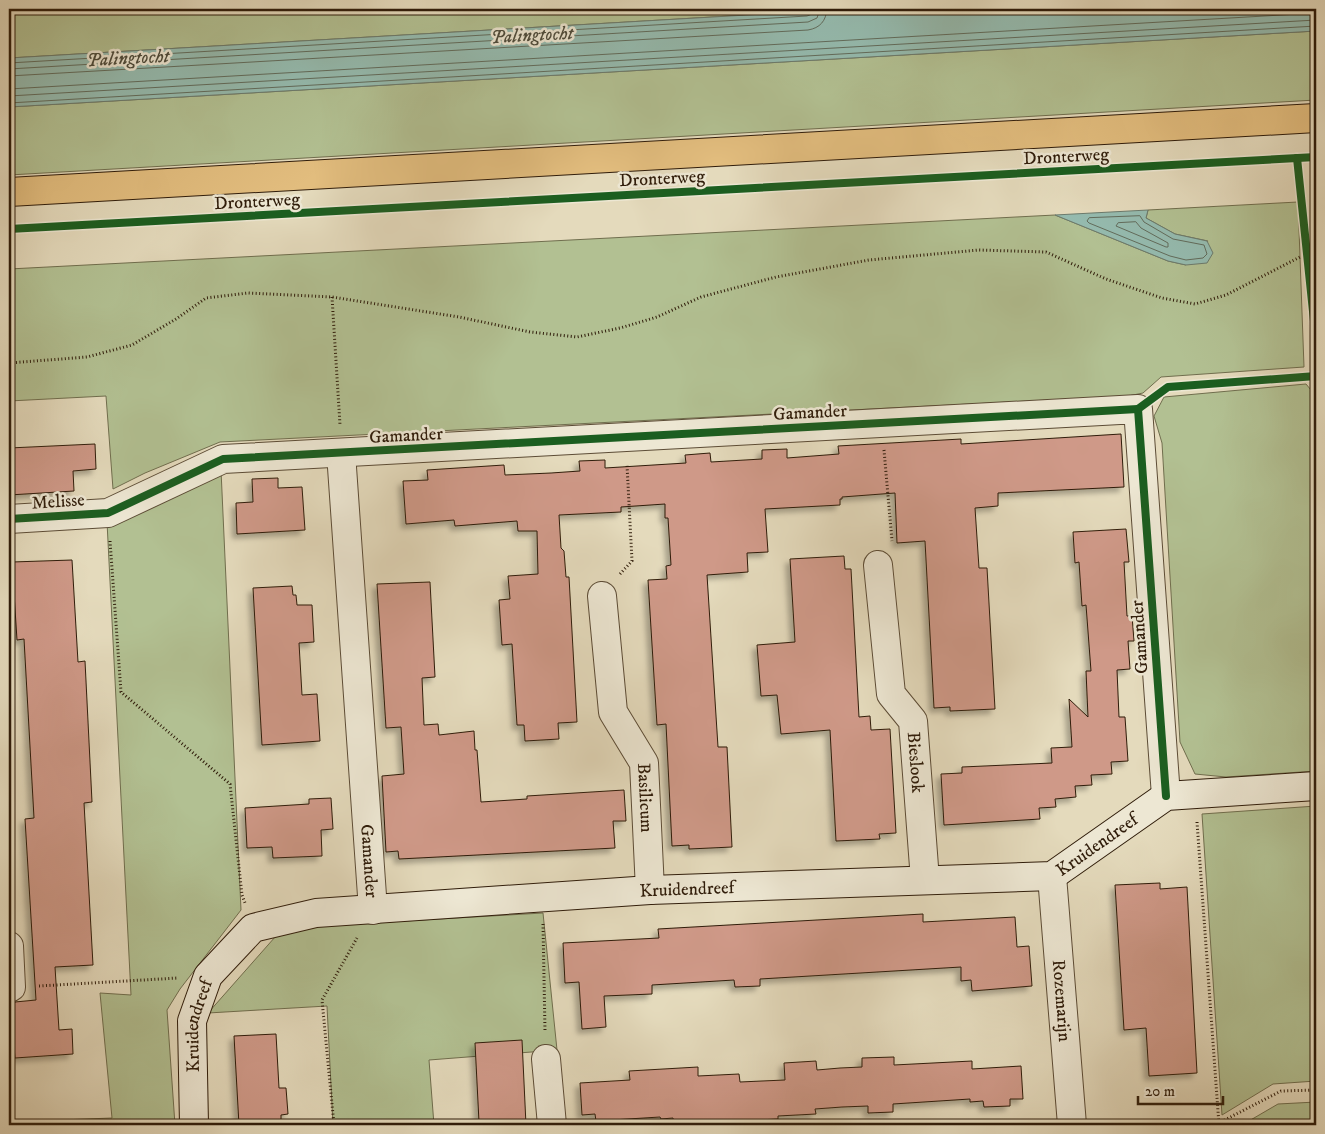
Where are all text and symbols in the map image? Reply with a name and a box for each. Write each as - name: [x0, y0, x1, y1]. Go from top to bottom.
- water label: Palingtocht: [490, 22, 575, 49]
- water label: Palingtocht: [86, 45, 171, 72]
- street label: Dronterweg: [1023, 144, 1110, 170]
- street label: Dronterweg: [619, 166, 706, 192]
- street label: Dronterweg: [214, 189, 301, 215]
- street label: Gamander: [773, 400, 848, 426]
- street label: Gamander: [369, 423, 444, 449]
- street label: Melisse: [31, 489, 85, 515]
- street label: Gamander: [1126, 599, 1154, 675]
- street label: Bieslook: [902, 731, 928, 794]
- street label: Basilicum: [632, 762, 657, 833]
- street label: Kruidendreef: [1052, 807, 1145, 882]
- street label: Gamander: [355, 823, 382, 899]
- street label: Kruidendreef: [639, 877, 738, 903]
- street label: Rozemarijn: [1047, 959, 1075, 1043]
- street label: Kruidendreef: [182, 974, 219, 1073]
- scale bar: [1138, 1074, 1222, 1106]
- text: 20 m: [1145, 1082, 1175, 1101]

